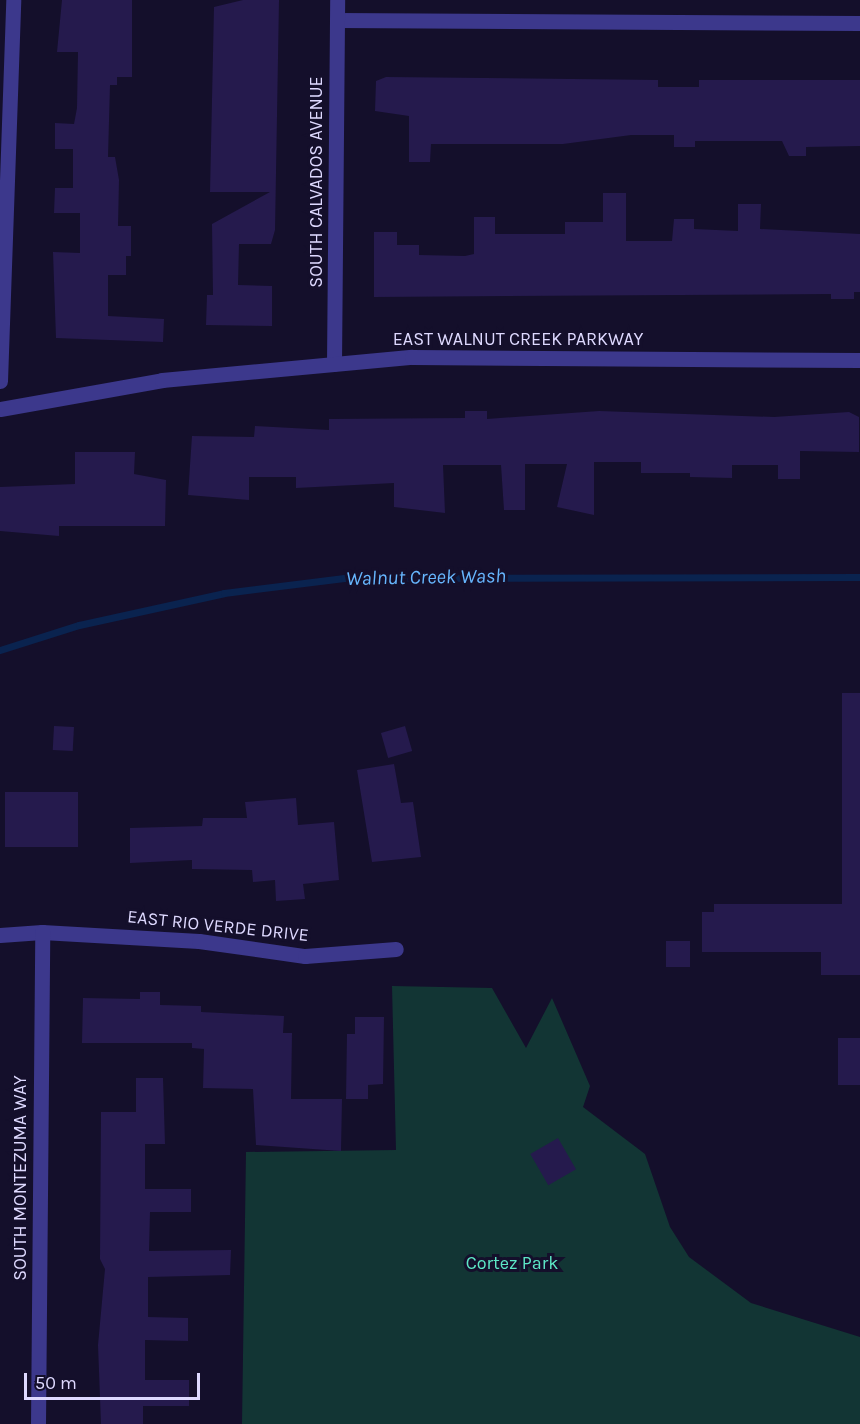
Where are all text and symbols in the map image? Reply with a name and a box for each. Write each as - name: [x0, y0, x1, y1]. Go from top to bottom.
- street label: SOUTH CALVADOS AVENUE: [305, 76, 327, 288]
- street label: EAST WALNUT CREEK PARKWAY: [393, 328, 643, 350]
- water label: Walnut Creek Wash: [346, 564, 506, 590]
- street label: EAST RIO VERDE DRIVE: [126, 906, 310, 946]
- street label: SOUTH MONTEZUMA WAY: [9, 1075, 31, 1281]
- park label: Cortez Park: [466, 1252, 558, 1274]
- scale bar: [27, 1361, 202, 1399]
- text: 50 m: [35, 1372, 77, 1394]

